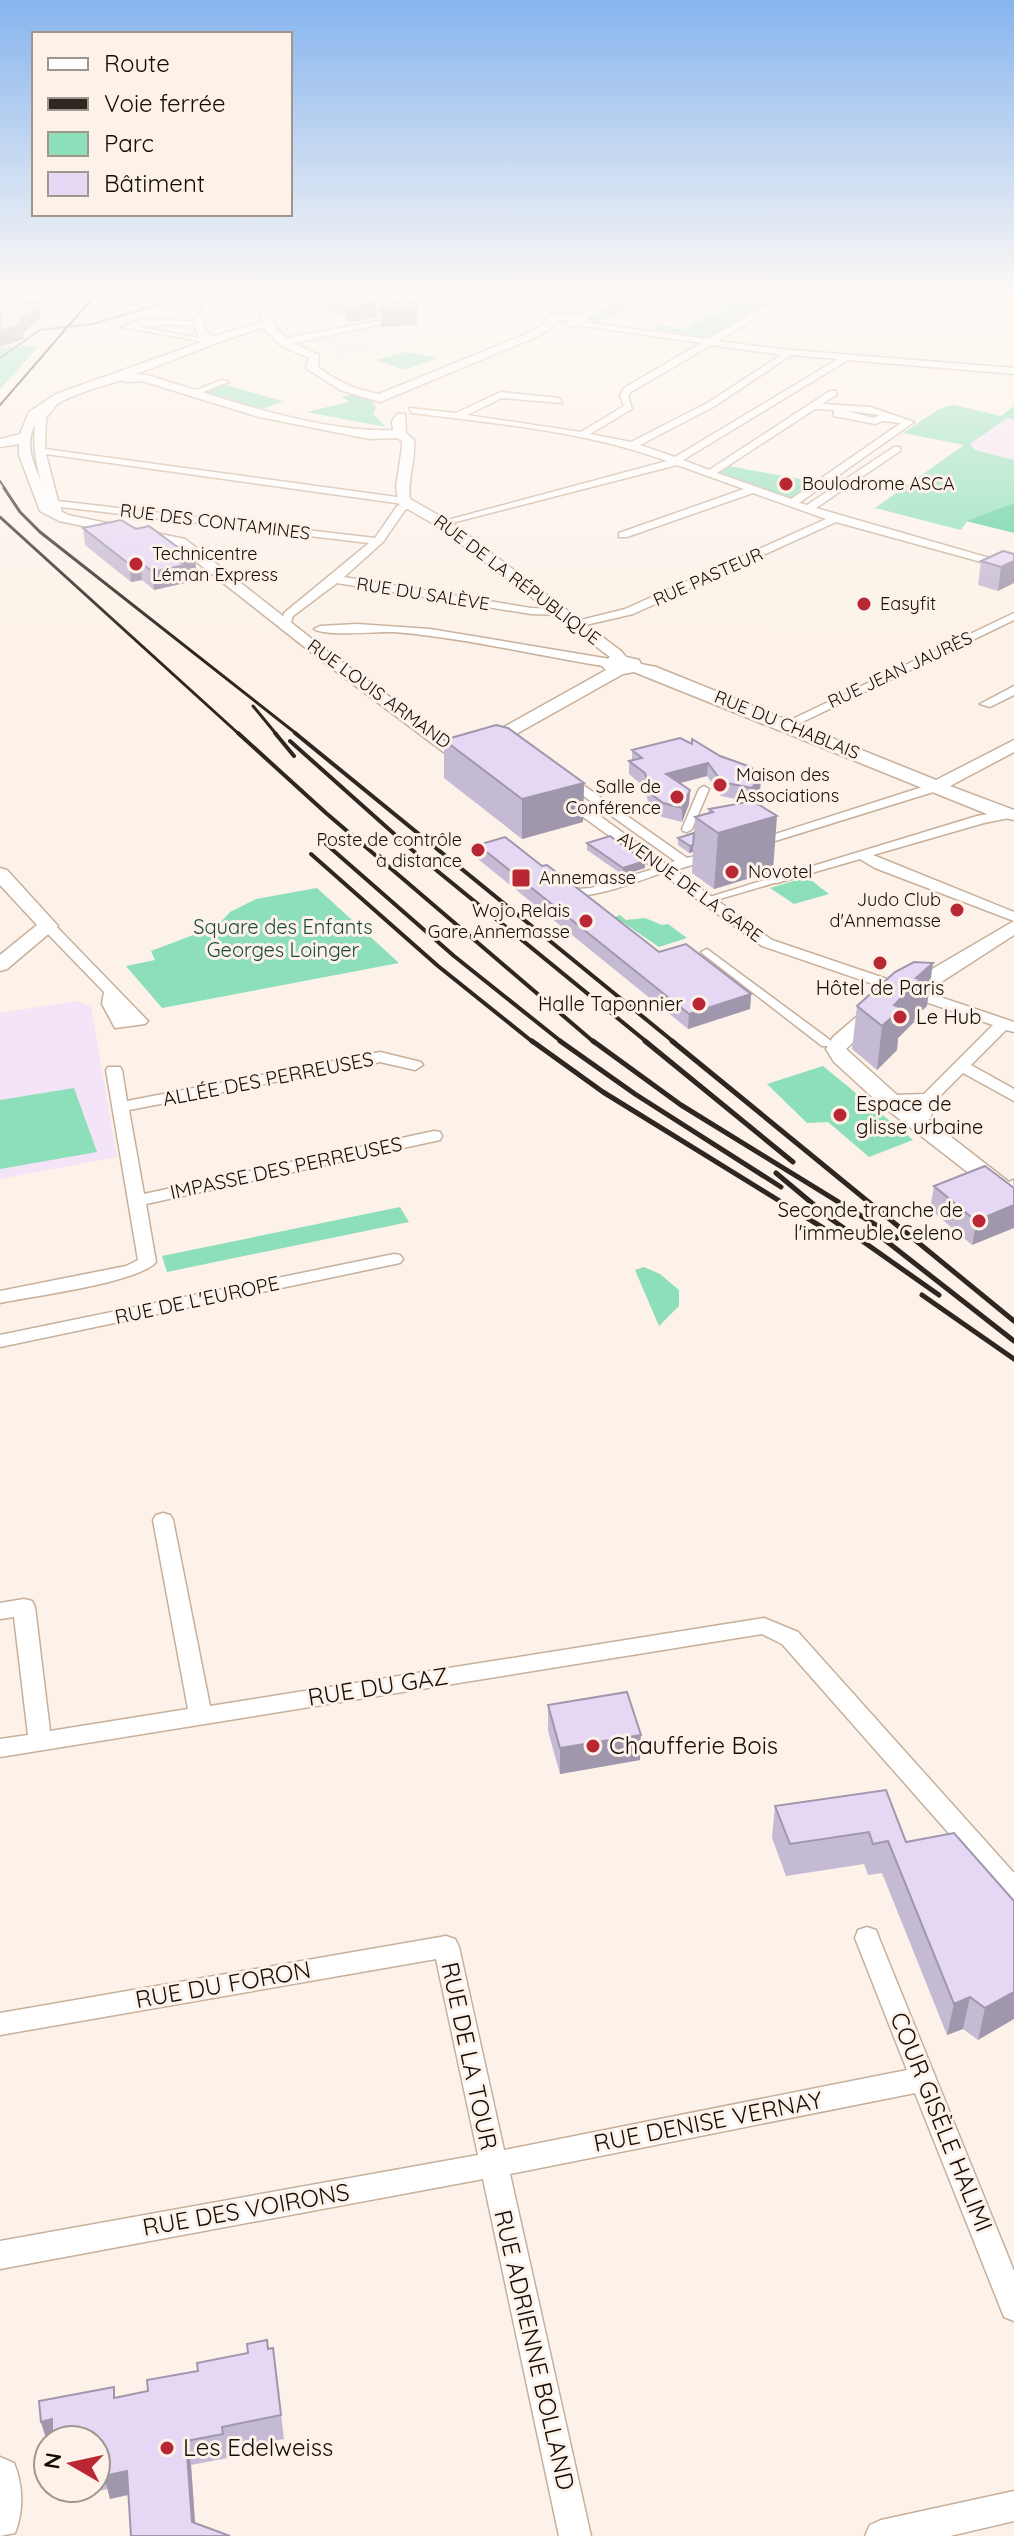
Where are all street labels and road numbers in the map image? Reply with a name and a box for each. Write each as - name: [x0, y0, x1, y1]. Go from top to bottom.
- street label: RUE DES CONTAMINES: [119, 498, 311, 545]
- street label: RUE DE LA RÉPUBLIQUE: [429, 509, 605, 650]
- street label: RUE PASTEUR: [649, 542, 766, 611]
- street label: RUE DU SALÈVE: [355, 572, 491, 615]
- street label: RUE JEAN JAURÈS: [824, 626, 976, 713]
- street label: RUE LOUIS ARMAND: [303, 634, 456, 753]
- street label: RUE DU CHABLAIS: [711, 685, 863, 764]
- street label: AVENUE DE LA GARE: [613, 826, 767, 947]
- street label: ALLÉE DES PERREUSES: [160, 1046, 375, 1111]
- street label: IMPASSE DES PERREUSES: [168, 1131, 404, 1204]
- street label: RUE DE L'EUROPE: [112, 1270, 281, 1329]
- street label: RUE DU GAZ: [305, 1660, 450, 1712]
- street label: RUE DU FORON: [133, 1954, 313, 2014]
- street label: RUE DE LA TOUR: [435, 1959, 505, 2152]
- street label: COUR GISÈLE HALIMI: [884, 2008, 1000, 2236]
- street label: RUE DENISE VERNAY: [591, 2084, 825, 2158]
- street label: RUE DES VOIRONS: [140, 2176, 352, 2242]
- street label: RUE ADRIENNE BOLLAND: [488, 2207, 582, 2493]

